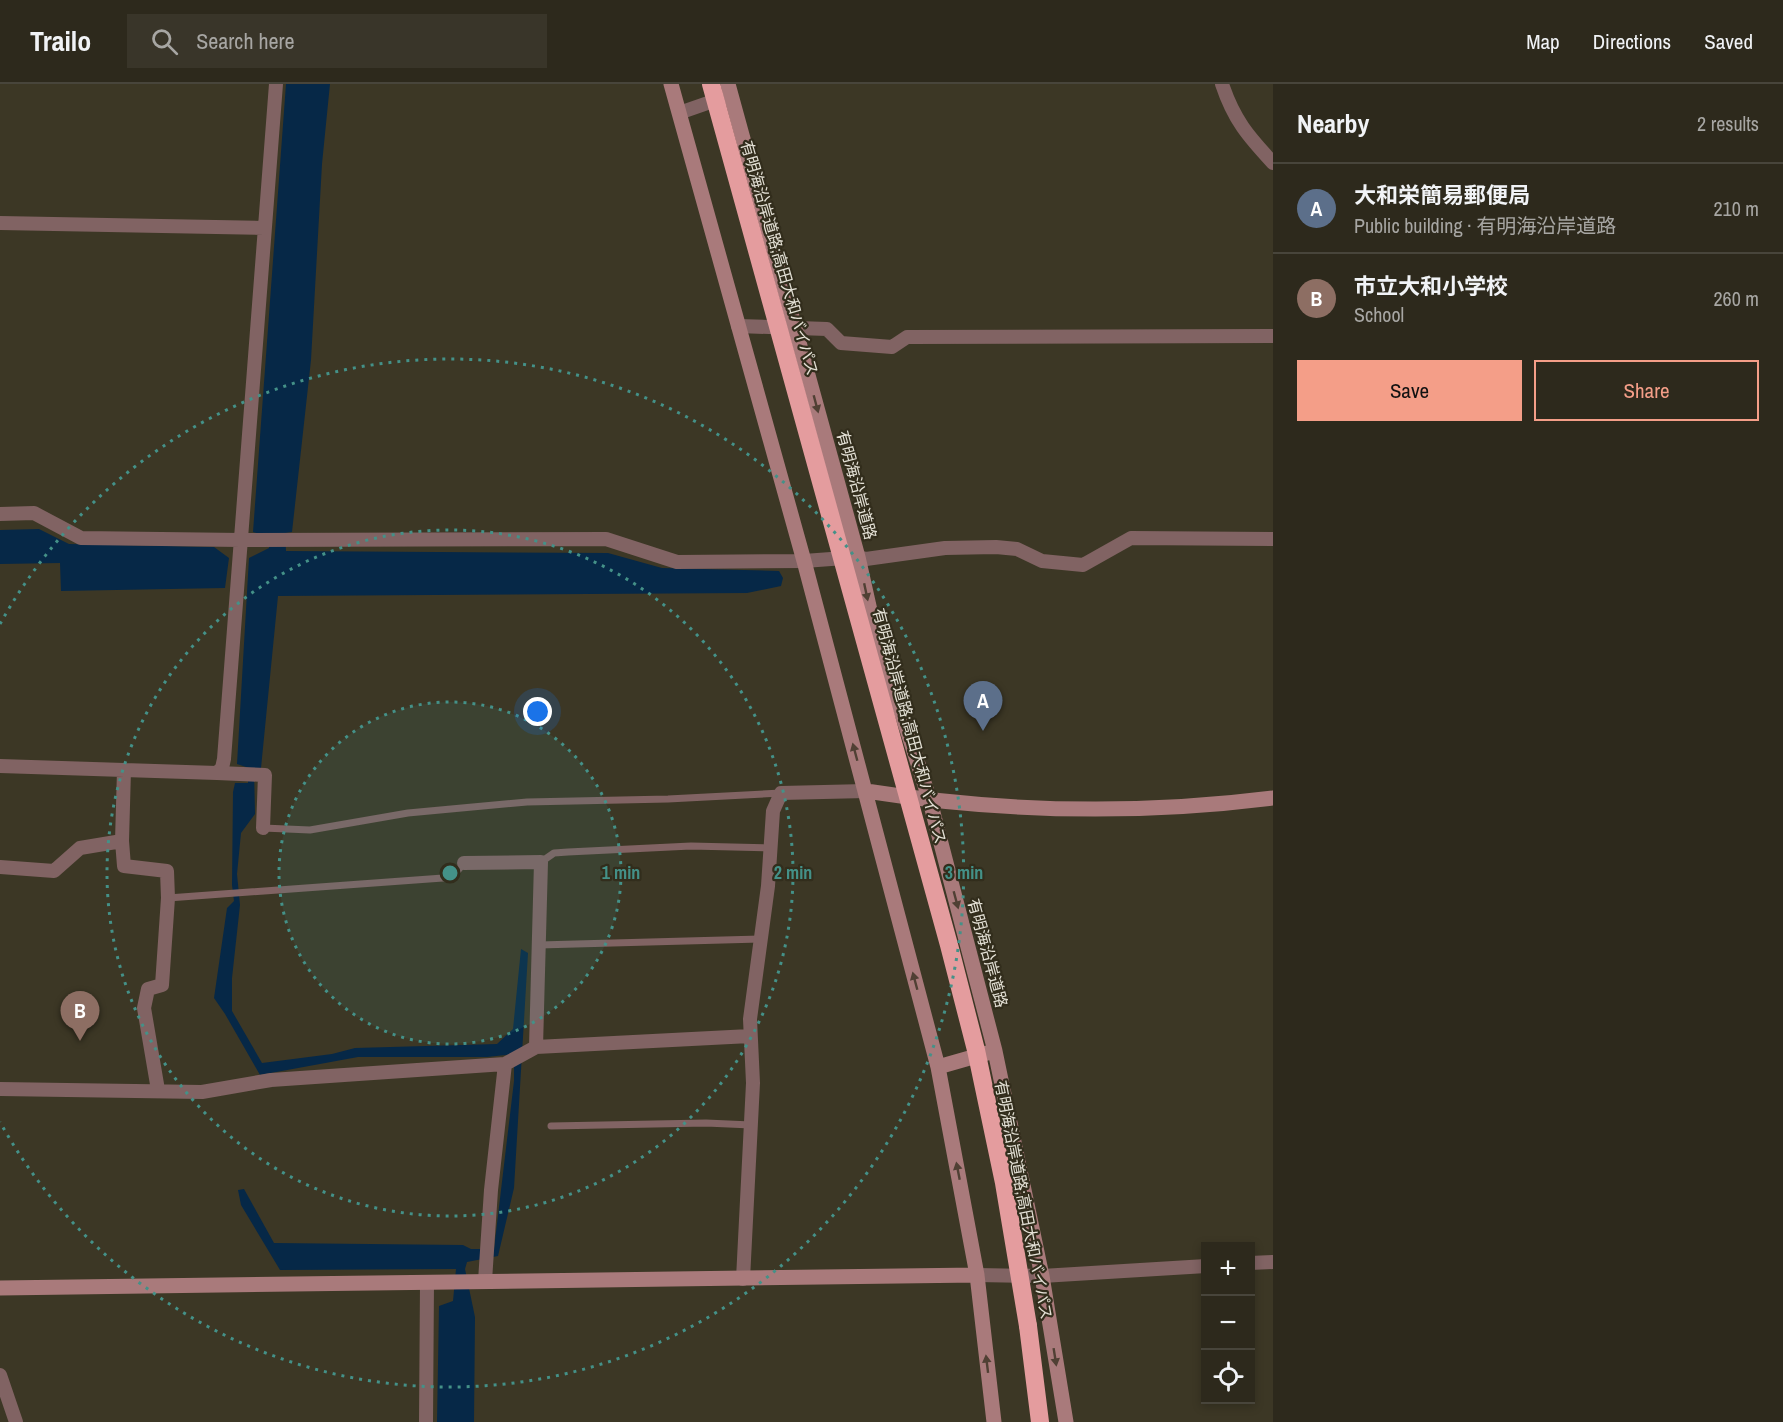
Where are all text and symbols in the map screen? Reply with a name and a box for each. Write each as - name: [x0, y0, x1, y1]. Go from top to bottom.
- search box: [127, 14, 547, 68]
- text: Trailo: [30, 22, 91, 60]
- icon: search: [148, 25, 181, 58]
- text: Search here: [196, 26, 295, 56]
- text: Map: [1526, 27, 1560, 56]
- text: Directions: [1593, 27, 1671, 56]
- text: Saved: [1704, 27, 1753, 56]
- text: Nearby: [1297, 106, 1369, 141]
- text: 2 results: [1697, 110, 1759, 137]
- street label: 有明海沿岸道路;高田大和バイパス: [736, 138, 824, 378]
- text: 大和栄簡易郵便局: [1354, 180, 1530, 210]
- text: A: [1311, 195, 1322, 222]
- text: 210 m: [1713, 195, 1759, 222]
- text: Public building · 有明海沿岸道路: [1354, 212, 1616, 239]
- text: 市立大和小学校: [1354, 271, 1508, 301]
- text: B: [1311, 285, 1322, 312]
- text: 260 m: [1713, 285, 1759, 312]
- text: School: [1354, 301, 1404, 328]
- button: Save: [1297, 360, 1522, 421]
- button: Share: [1534, 360, 1759, 421]
- one-way arrow: [812, 395, 821, 413]
- street label: 有明海沿岸道路: [832, 428, 882, 542]
- one-way arrow: [862, 583, 871, 602]
- street label: 有明海沿岸道路;高田大和バイパス: [868, 606, 952, 846]
- pin: A: [964, 682, 1002, 731]
- your location: [523, 697, 552, 726]
- one-way arrow: [850, 743, 859, 761]
- text: 1 min: [602, 860, 640, 885]
- text: 2 min: [774, 860, 812, 885]
- text: 3 min: [945, 860, 983, 885]
- centre of rings: [440, 863, 460, 883]
- one-way arrow: [951, 891, 961, 909]
- street label: 有明海沿岸道路: [963, 896, 1013, 1010]
- one-way arrow: [910, 972, 920, 990]
- pin: B: [60, 992, 100, 1041]
- street label: 有明海沿岸道路;高田大和バイパス: [990, 1078, 1058, 1322]
- one-way arrow: [953, 1162, 962, 1181]
- map controls: [1201, 1242, 1255, 1404]
- button: +: [1201, 1242, 1255, 1296]
- button: −: [1201, 1296, 1255, 1350]
- one-way arrow: [1051, 1348, 1060, 1367]
- button: locate: [1201, 1350, 1255, 1404]
- one-way arrow: [983, 1354, 992, 1373]

